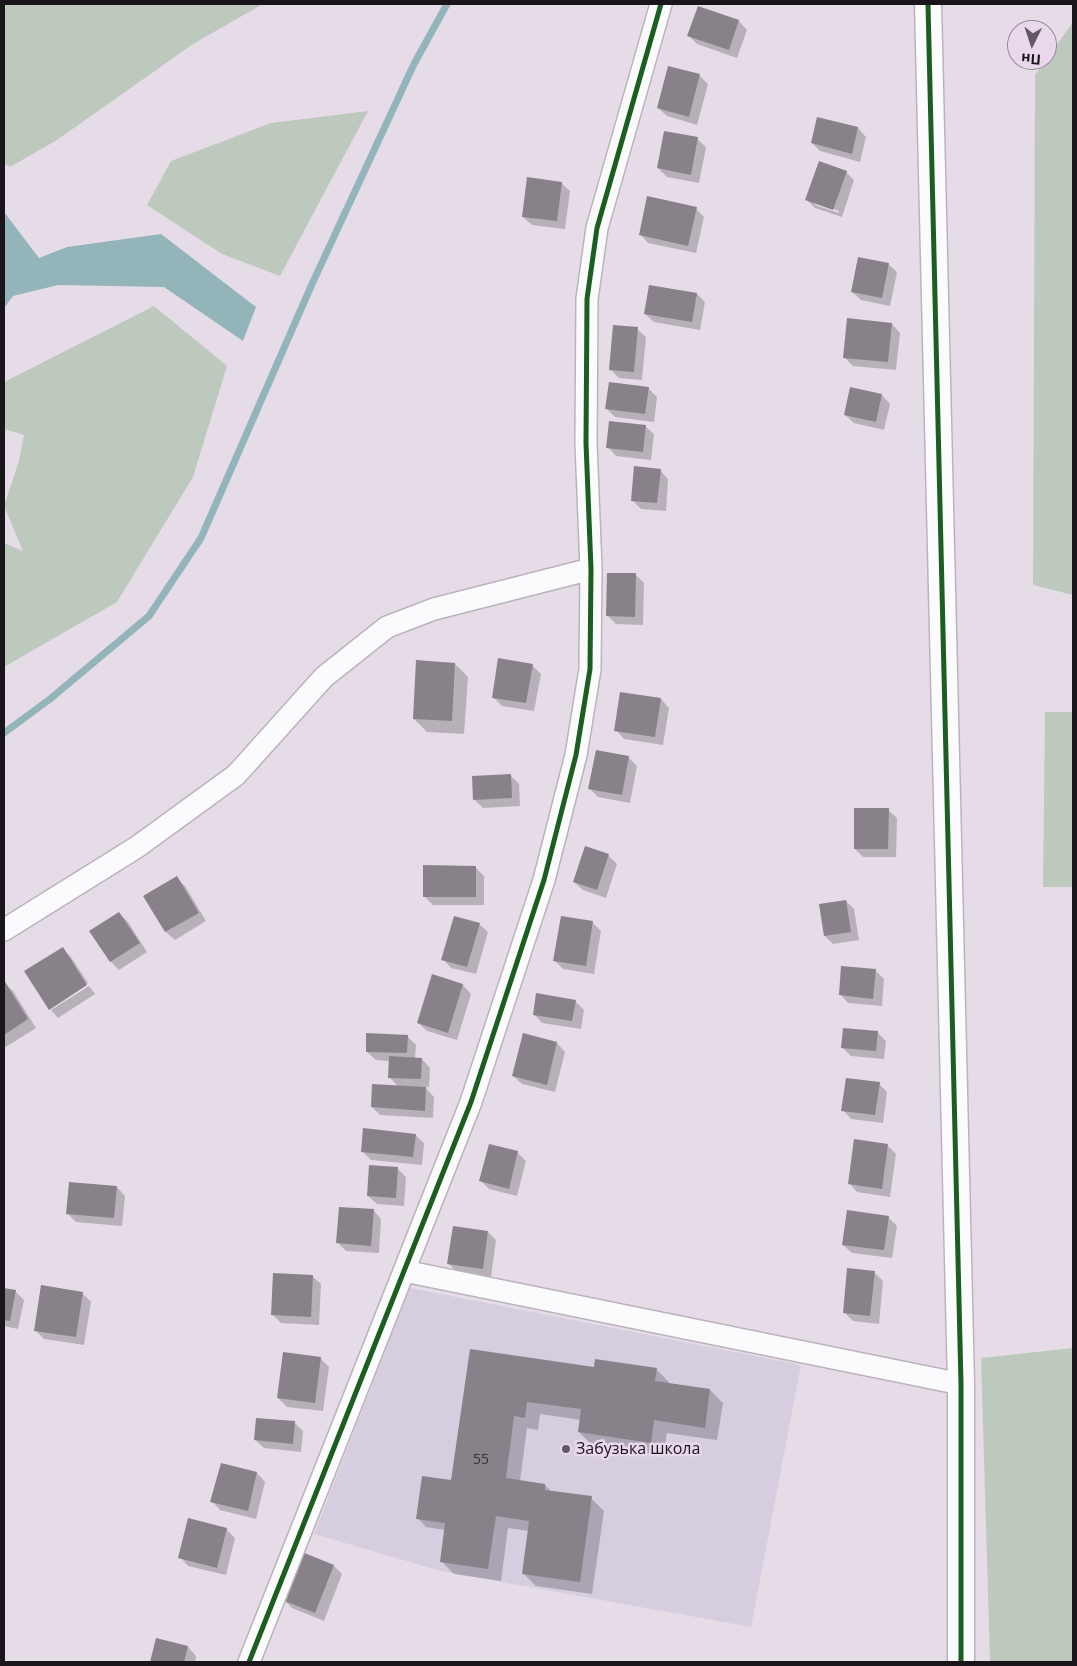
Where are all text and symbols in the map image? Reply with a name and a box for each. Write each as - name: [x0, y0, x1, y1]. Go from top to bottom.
- north arrow: [1007, 20, 1057, 70]
- text: Пн: [1021, 49, 1041, 70]
- place label: Забузька школа: [576, 1439, 700, 1459]
- marker: Забузька школа: [560, 1443, 572, 1455]
- house number: 55: [473, 1452, 489, 1468]

